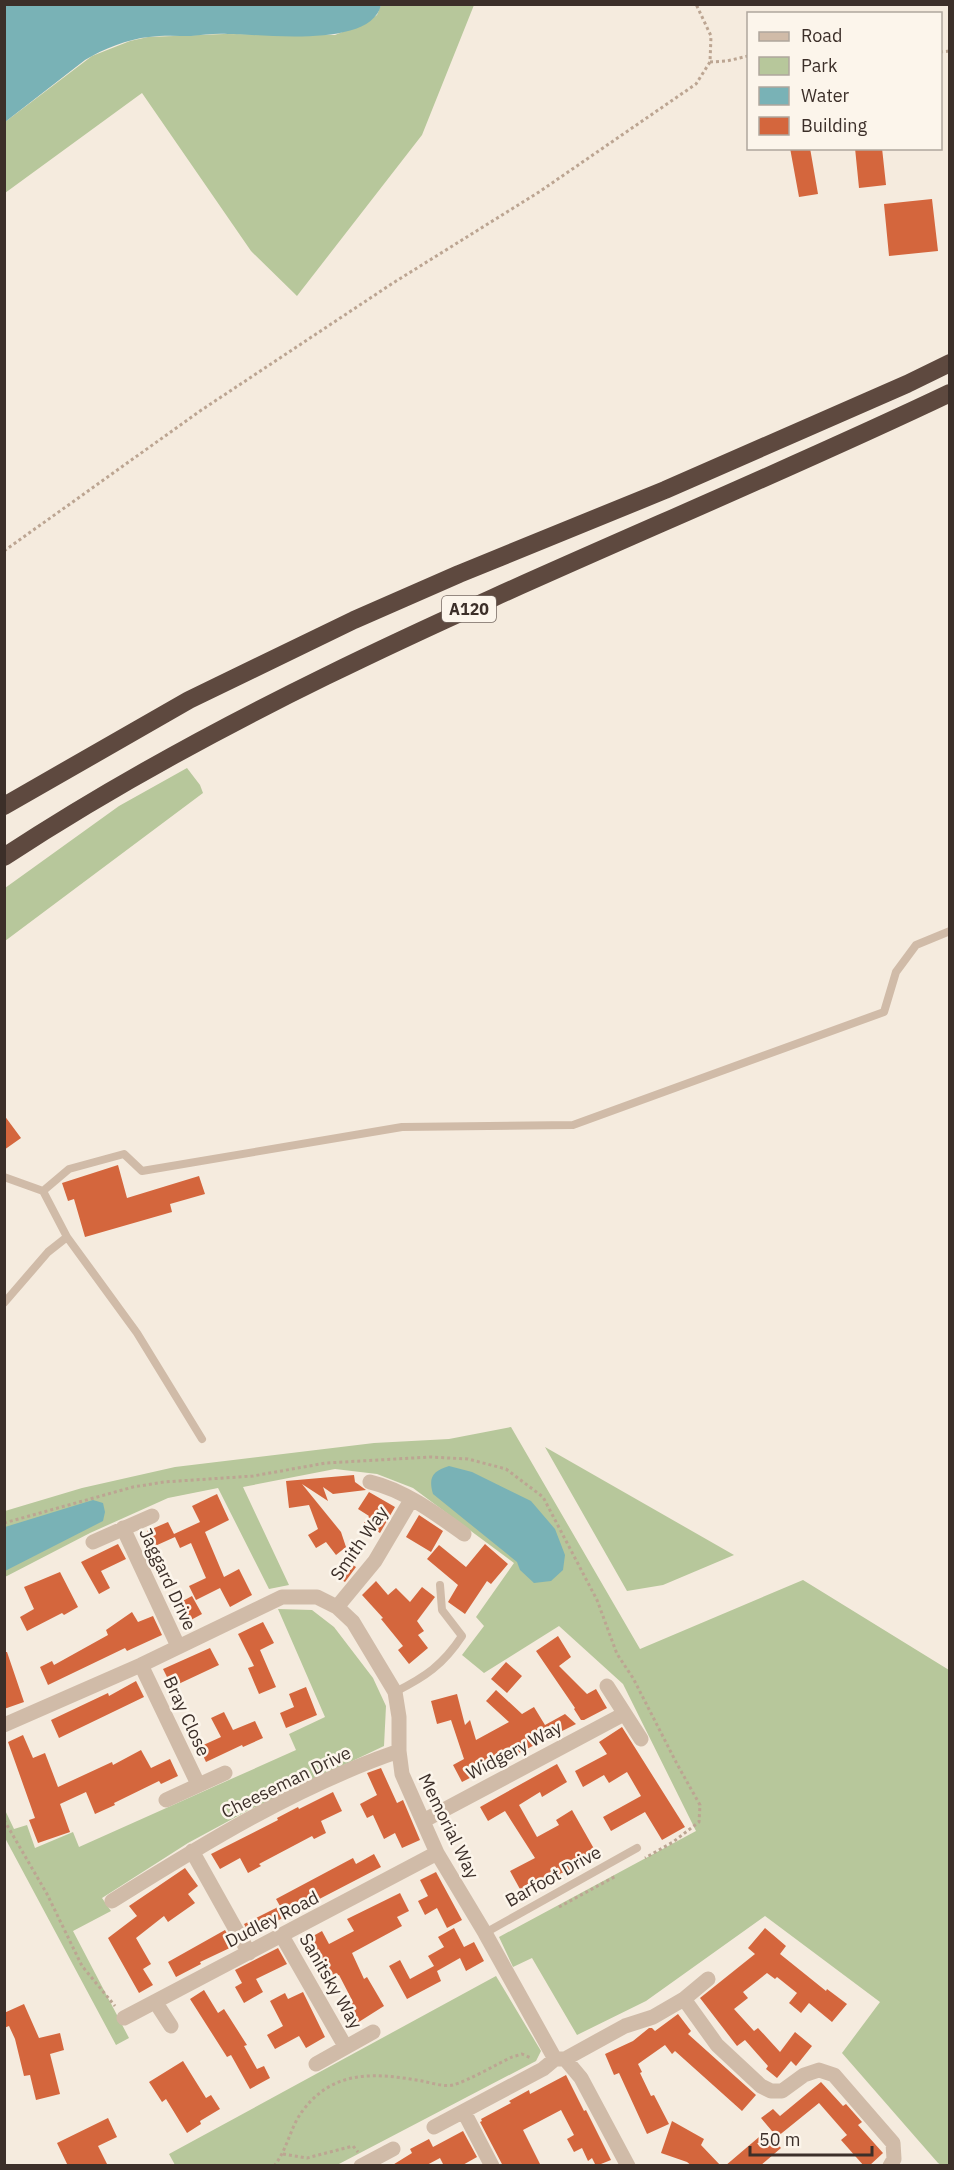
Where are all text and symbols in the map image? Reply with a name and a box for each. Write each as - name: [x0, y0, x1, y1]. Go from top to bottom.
- legend: [747, 12, 942, 150]
- text: Road: [801, 24, 842, 47]
- text: Park: [801, 54, 838, 77]
- text: Water: [801, 84, 850, 107]
- text: Building: [801, 114, 868, 137]
- road number: A120: [442, 596, 496, 622]
- street label: Smith Way: [325, 1501, 393, 1585]
- street label: Jaggard Drive: [134, 1524, 202, 1634]
- street label: Bray Close: [158, 1672, 216, 1760]
- street label: Widgery Way: [462, 1715, 566, 1785]
- street label: Cheeseman Drive: [217, 1741, 355, 1823]
- street label: Memorial Way: [414, 1769, 484, 1883]
- street label: Barfoot Drive: [501, 1840, 605, 1912]
- street label: Dudley Road: [221, 1886, 323, 1952]
- street label: Sanitsky Way: [294, 1929, 368, 2033]
- scale bar: [750, 2119, 872, 2157]
- text: 50 m: [759, 2128, 801, 2151]

